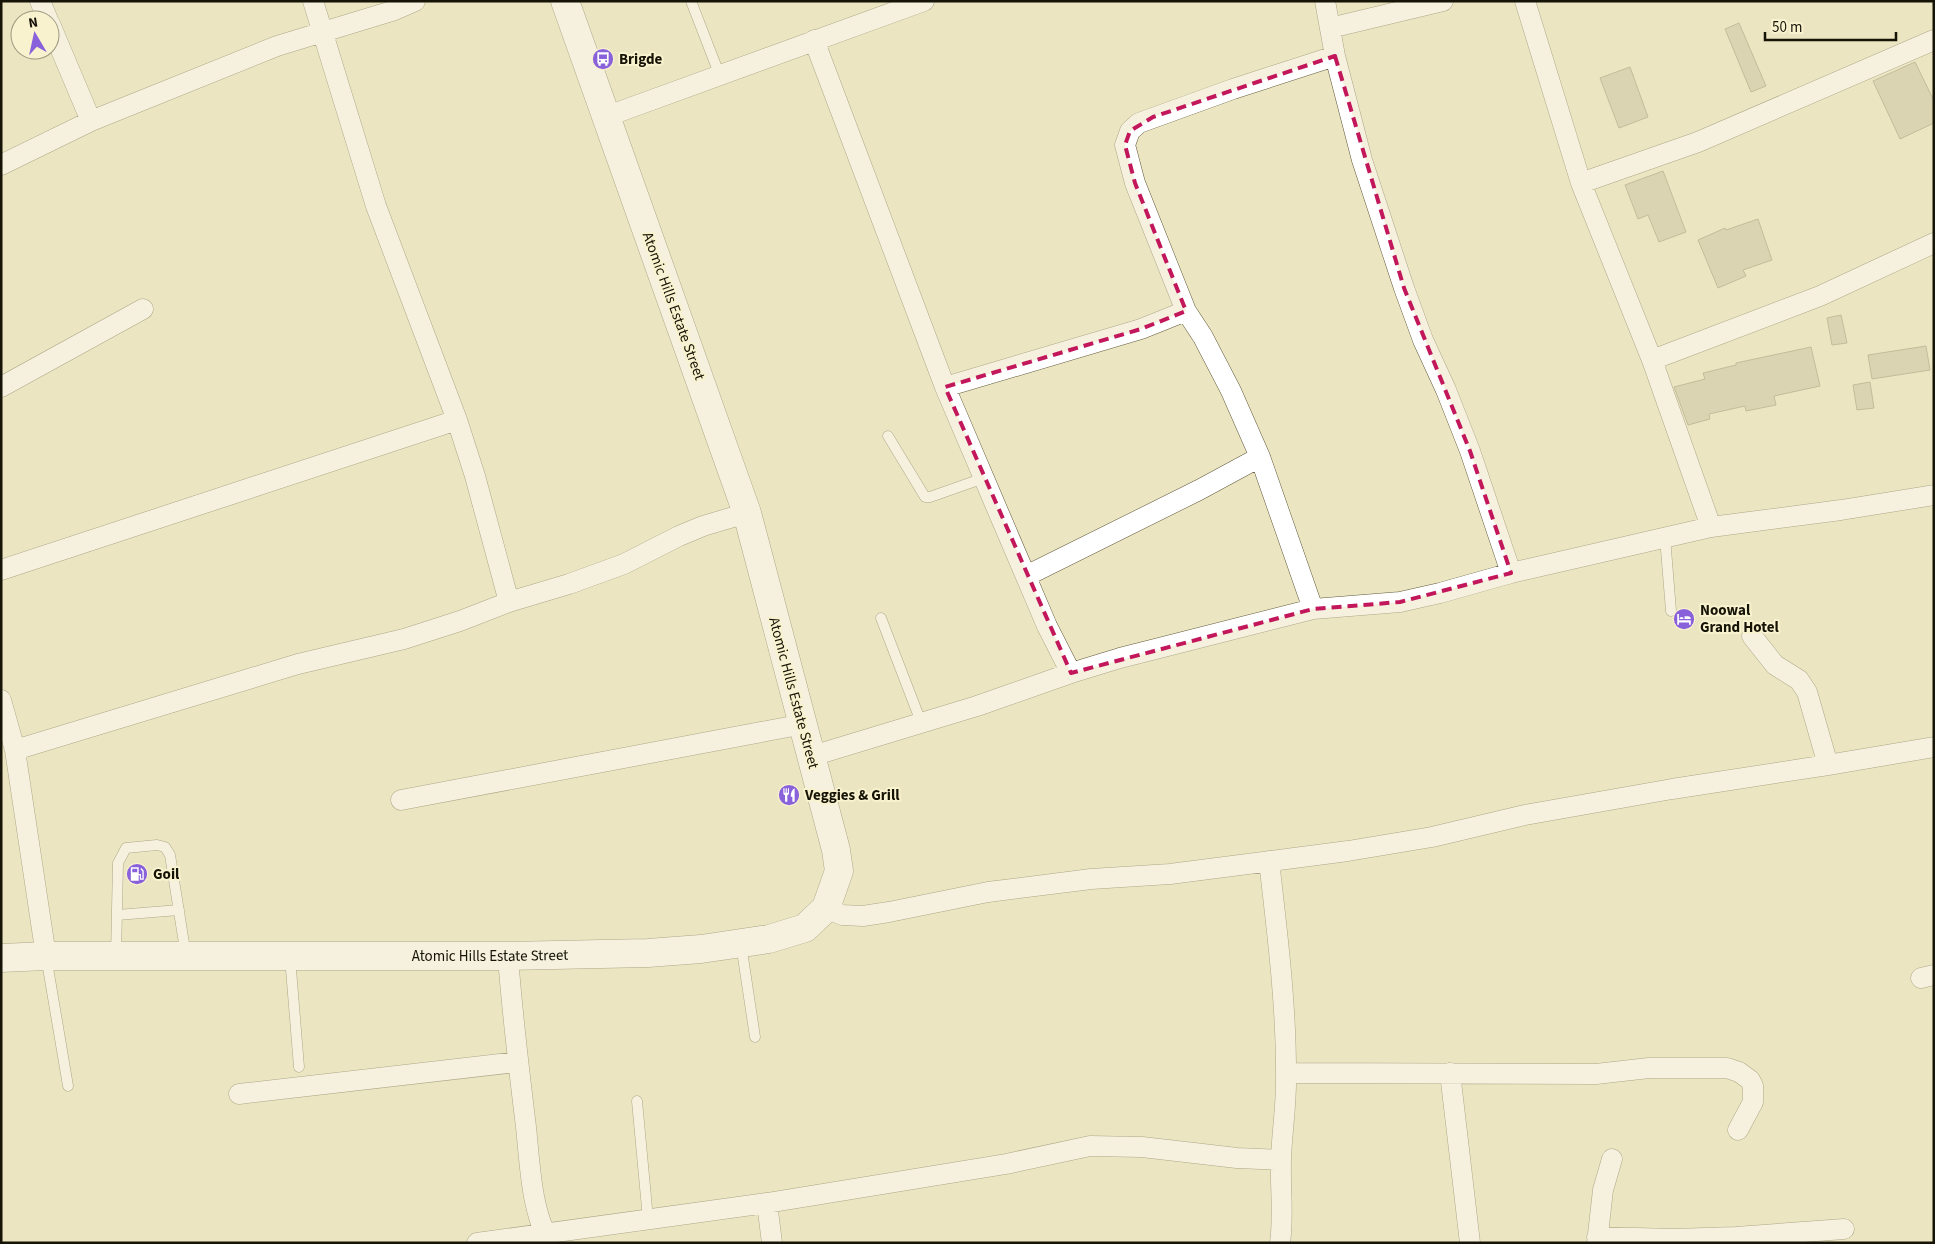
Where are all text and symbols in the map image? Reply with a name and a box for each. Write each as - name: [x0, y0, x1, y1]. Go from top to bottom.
- north arrow: [10, 10, 60, 60]
- scale bar: [1765, 10, 1896, 42]
- text: N: [27, 13, 39, 34]
- text: 50 m: [1772, 17, 1802, 38]
- bus stop icon: Brigde: [591, 47, 615, 71]
- place label: Brigde: [619, 49, 663, 70]
- street label: Atomic Hills Estate Street: [637, 229, 710, 383]
- place label: Noowal Grand Hotel: [1700, 600, 1779, 638]
- hotel icon: Noowal Grand Hotel: [1672, 607, 1696, 631]
- street label: Atomic Hills Estate Street: [763, 615, 824, 771]
- restaurant icon: Veggies & Grill: [777, 783, 801, 807]
- place label: Veggies & Grill: [804, 785, 900, 806]
- fuel station icon: Goil: [125, 862, 149, 886]
- place label: Goil: [153, 864, 180, 885]
- street label: Atomic Hills Estate Street: [412, 945, 568, 967]

